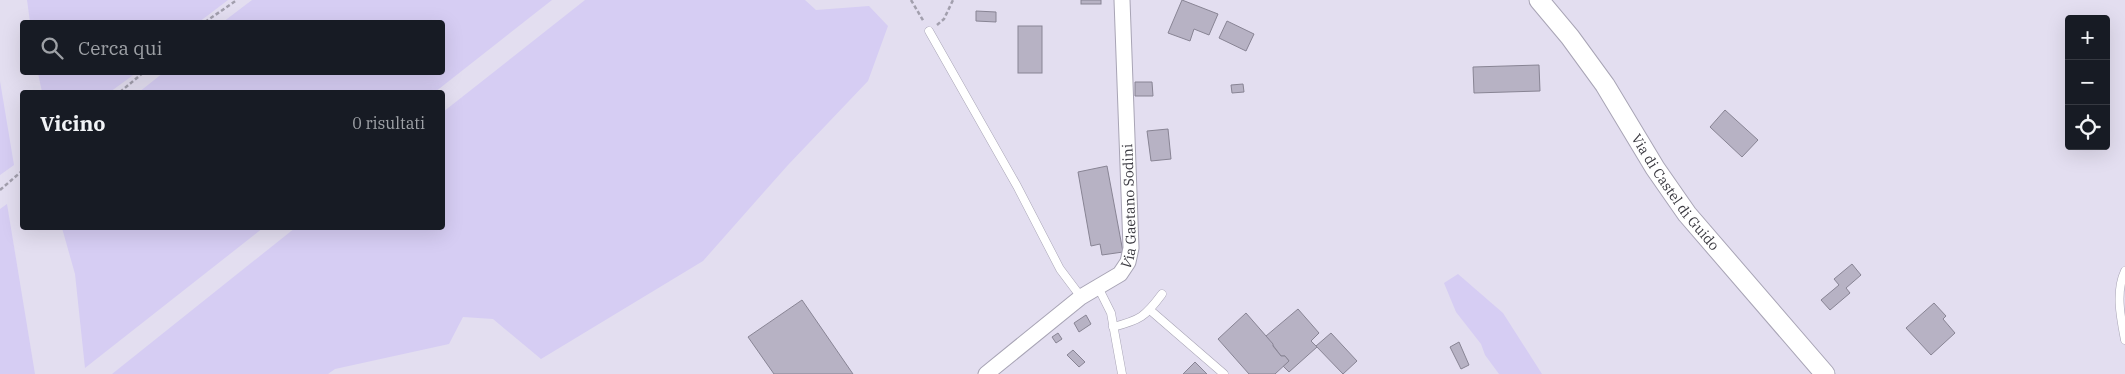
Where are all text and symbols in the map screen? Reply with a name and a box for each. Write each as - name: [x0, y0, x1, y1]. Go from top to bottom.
- map controls: [2065, 15, 2110, 150]
- button: +: [2065, 15, 2110, 60]
- search box: [20, 20, 445, 75]
- icon: search: [38, 34, 66, 62]
- text: Cerca qui: [78, 36, 162, 60]
- button: −: [2065, 60, 2110, 105]
- button: locate: [2065, 105, 2110, 150]
- text: Vicino: [40, 109, 106, 137]
- text: 0 risultati: [352, 113, 425, 133]
- street label: Via di Castel di Guido: [1627, 130, 1723, 254]
- street label: Via Gaetano Sodini: [1117, 144, 1140, 272]

